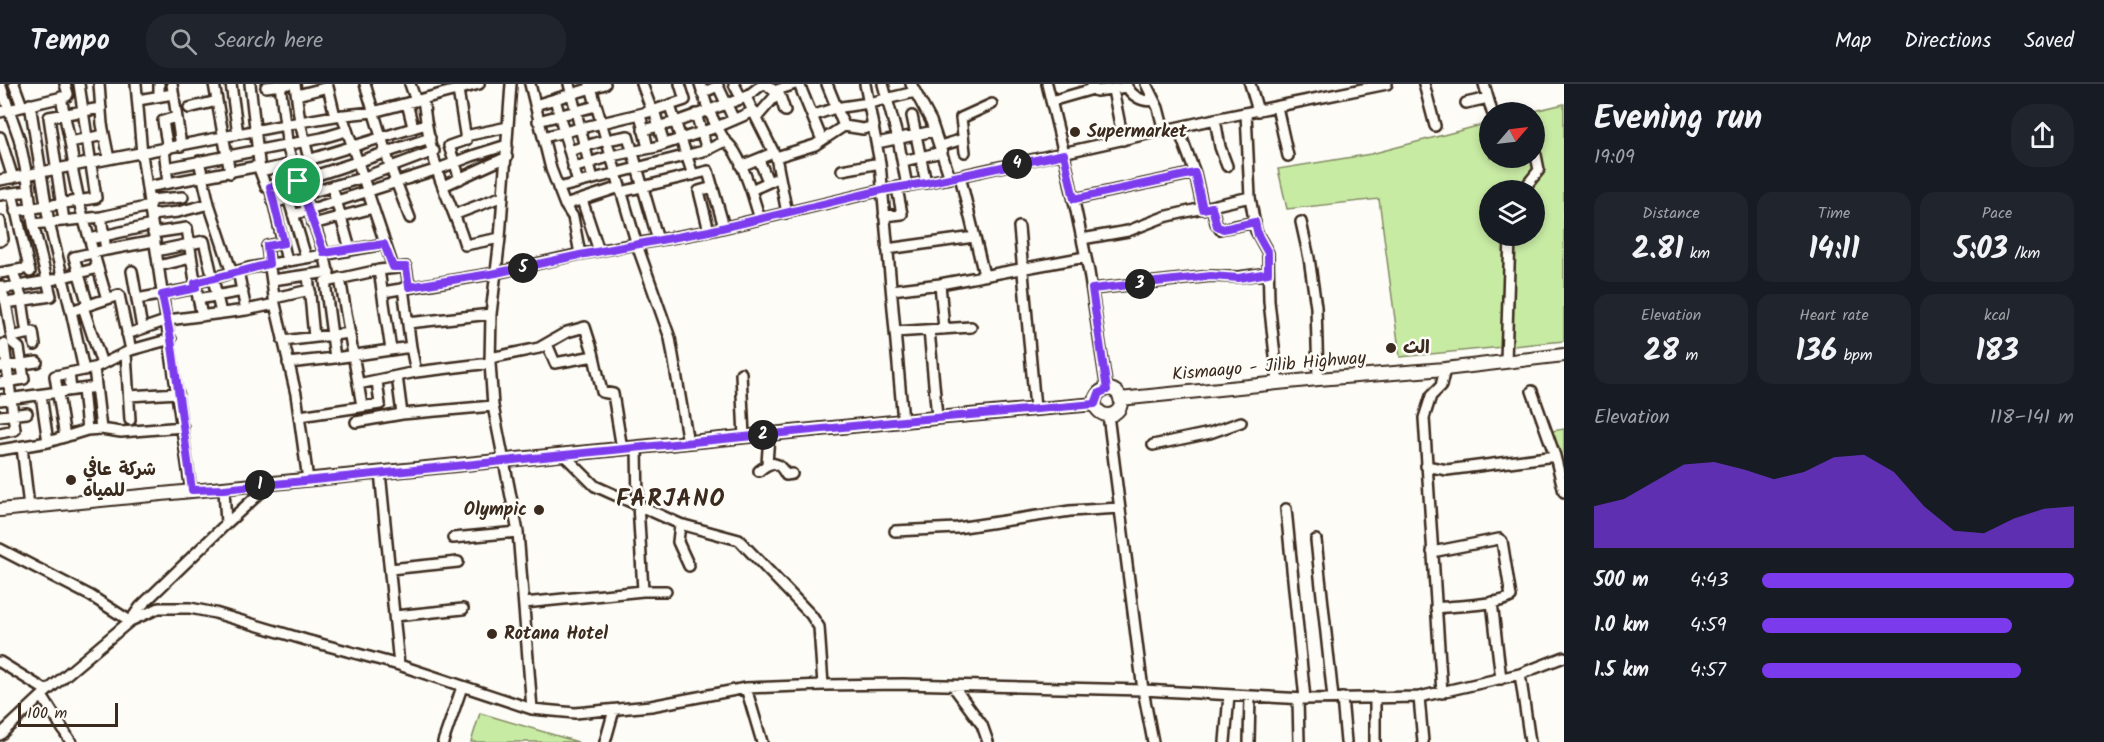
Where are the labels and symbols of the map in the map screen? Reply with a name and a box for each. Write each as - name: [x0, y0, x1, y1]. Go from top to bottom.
- north arrow: [1479, 102, 1545, 168]
- place label: Supermarket: [1087, 118, 1188, 147]
- marker: Supermarket: [1068, 125, 1082, 139]
- pin: 4: [1002, 149, 1032, 179]
- pin: [272, 155, 323, 206]
- pin: 5: [508, 253, 538, 283]
- pin: 3: [1125, 269, 1155, 299]
- place label: الث: [1403, 334, 1430, 363]
- marker: الث: [1384, 341, 1398, 355]
- street label: Kismaayo - Jilib Highway: [1171, 344, 1368, 390]
- pin: 2: [748, 420, 778, 450]
- place label: شركة عافي للمياه: [83, 456, 156, 506]
- pin: 1: [245, 470, 275, 500]
- marker: شركة عافي للمياه: [64, 473, 78, 487]
- district label: FARJANO: [616, 480, 726, 519]
- place label: Olympic: [464, 496, 527, 525]
- marker: Olympic: [532, 503, 546, 517]
- place label: Rotana Hotel: [504, 620, 608, 649]
- marker: Rotana Hotel: [485, 627, 499, 641]
- scale bar: [18, 700, 118, 728]

